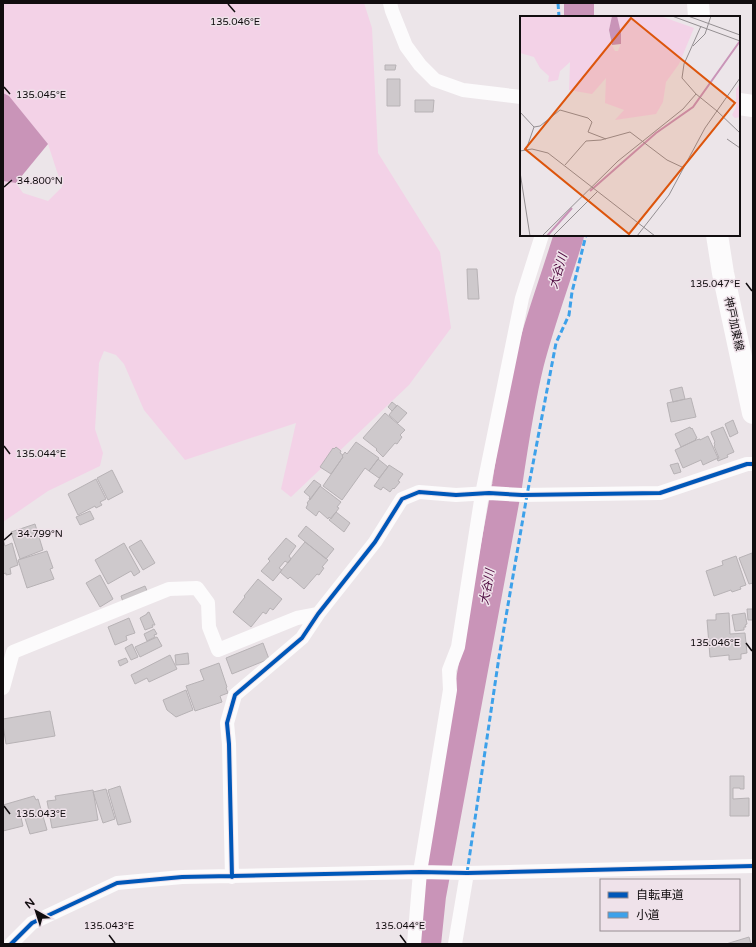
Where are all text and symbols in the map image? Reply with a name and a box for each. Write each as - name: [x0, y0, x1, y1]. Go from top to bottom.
- text: 135.046°E: [210, 16, 260, 28]
- inset map: [520, 16, 740, 236]
- text: 135.045°E: [16, 89, 66, 101]
- text: 34.800°N: [17, 175, 63, 187]
- water label: 大谷川: [546, 250, 571, 290]
- text: 135.047°E: [690, 278, 740, 290]
- street label: 神戸加東線: [722, 296, 746, 352]
- text: 135.044°E: [16, 448, 66, 460]
- text: 34.799°N: [17, 528, 63, 540]
- water label: 大谷川: [477, 566, 497, 606]
- text: 135.046°E: [690, 637, 740, 649]
- text: 135.043°E: [16, 808, 66, 820]
- legend: [600, 879, 740, 931]
- text: 自転車道: [636, 888, 684, 902]
- north arrow: [16, 891, 56, 931]
- text: N: [22, 896, 38, 911]
- text: 小道: [636, 908, 660, 922]
- text: 135.043°E: [84, 920, 134, 932]
- text: 135.044°E: [375, 920, 425, 932]

